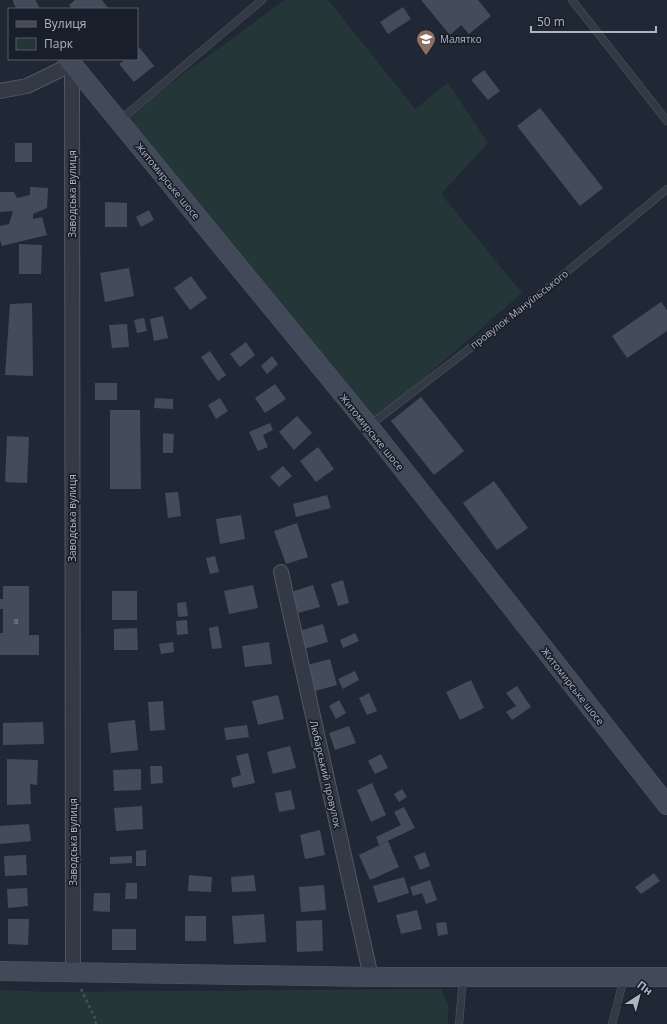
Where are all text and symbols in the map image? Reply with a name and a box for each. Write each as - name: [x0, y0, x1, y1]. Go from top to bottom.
- legend: [8, 8, 138, 60]
- scale bar: [531, 8, 656, 34]
- text: 50 m: [537, 13, 565, 30]
- text: Вулиця: [44, 15, 86, 32]
- school or university icon: Малятко: [415, 28, 437, 56]
- place label: Малятко: [440, 32, 482, 46]
- text: Парк: [44, 35, 74, 52]
- street label: Житомирське шосе: [133, 140, 203, 222]
- street label: Заводська вулиця: [65, 150, 79, 238]
- street label: провулок Мануїльського: [467, 266, 571, 352]
- street label: Житомирське шосе: [337, 391, 407, 473]
- street label: Заводська вулиця: [65, 474, 79, 562]
- house number: 8: [14, 615, 19, 626]
- street label: Житомирське шосе: [538, 644, 608, 728]
- street label: Любарський провулок: [307, 719, 345, 830]
- street label: Заводська вулиця: [66, 798, 80, 886]
- north arrow: [619, 976, 659, 1016]
- text: Пн: [634, 977, 656, 998]

